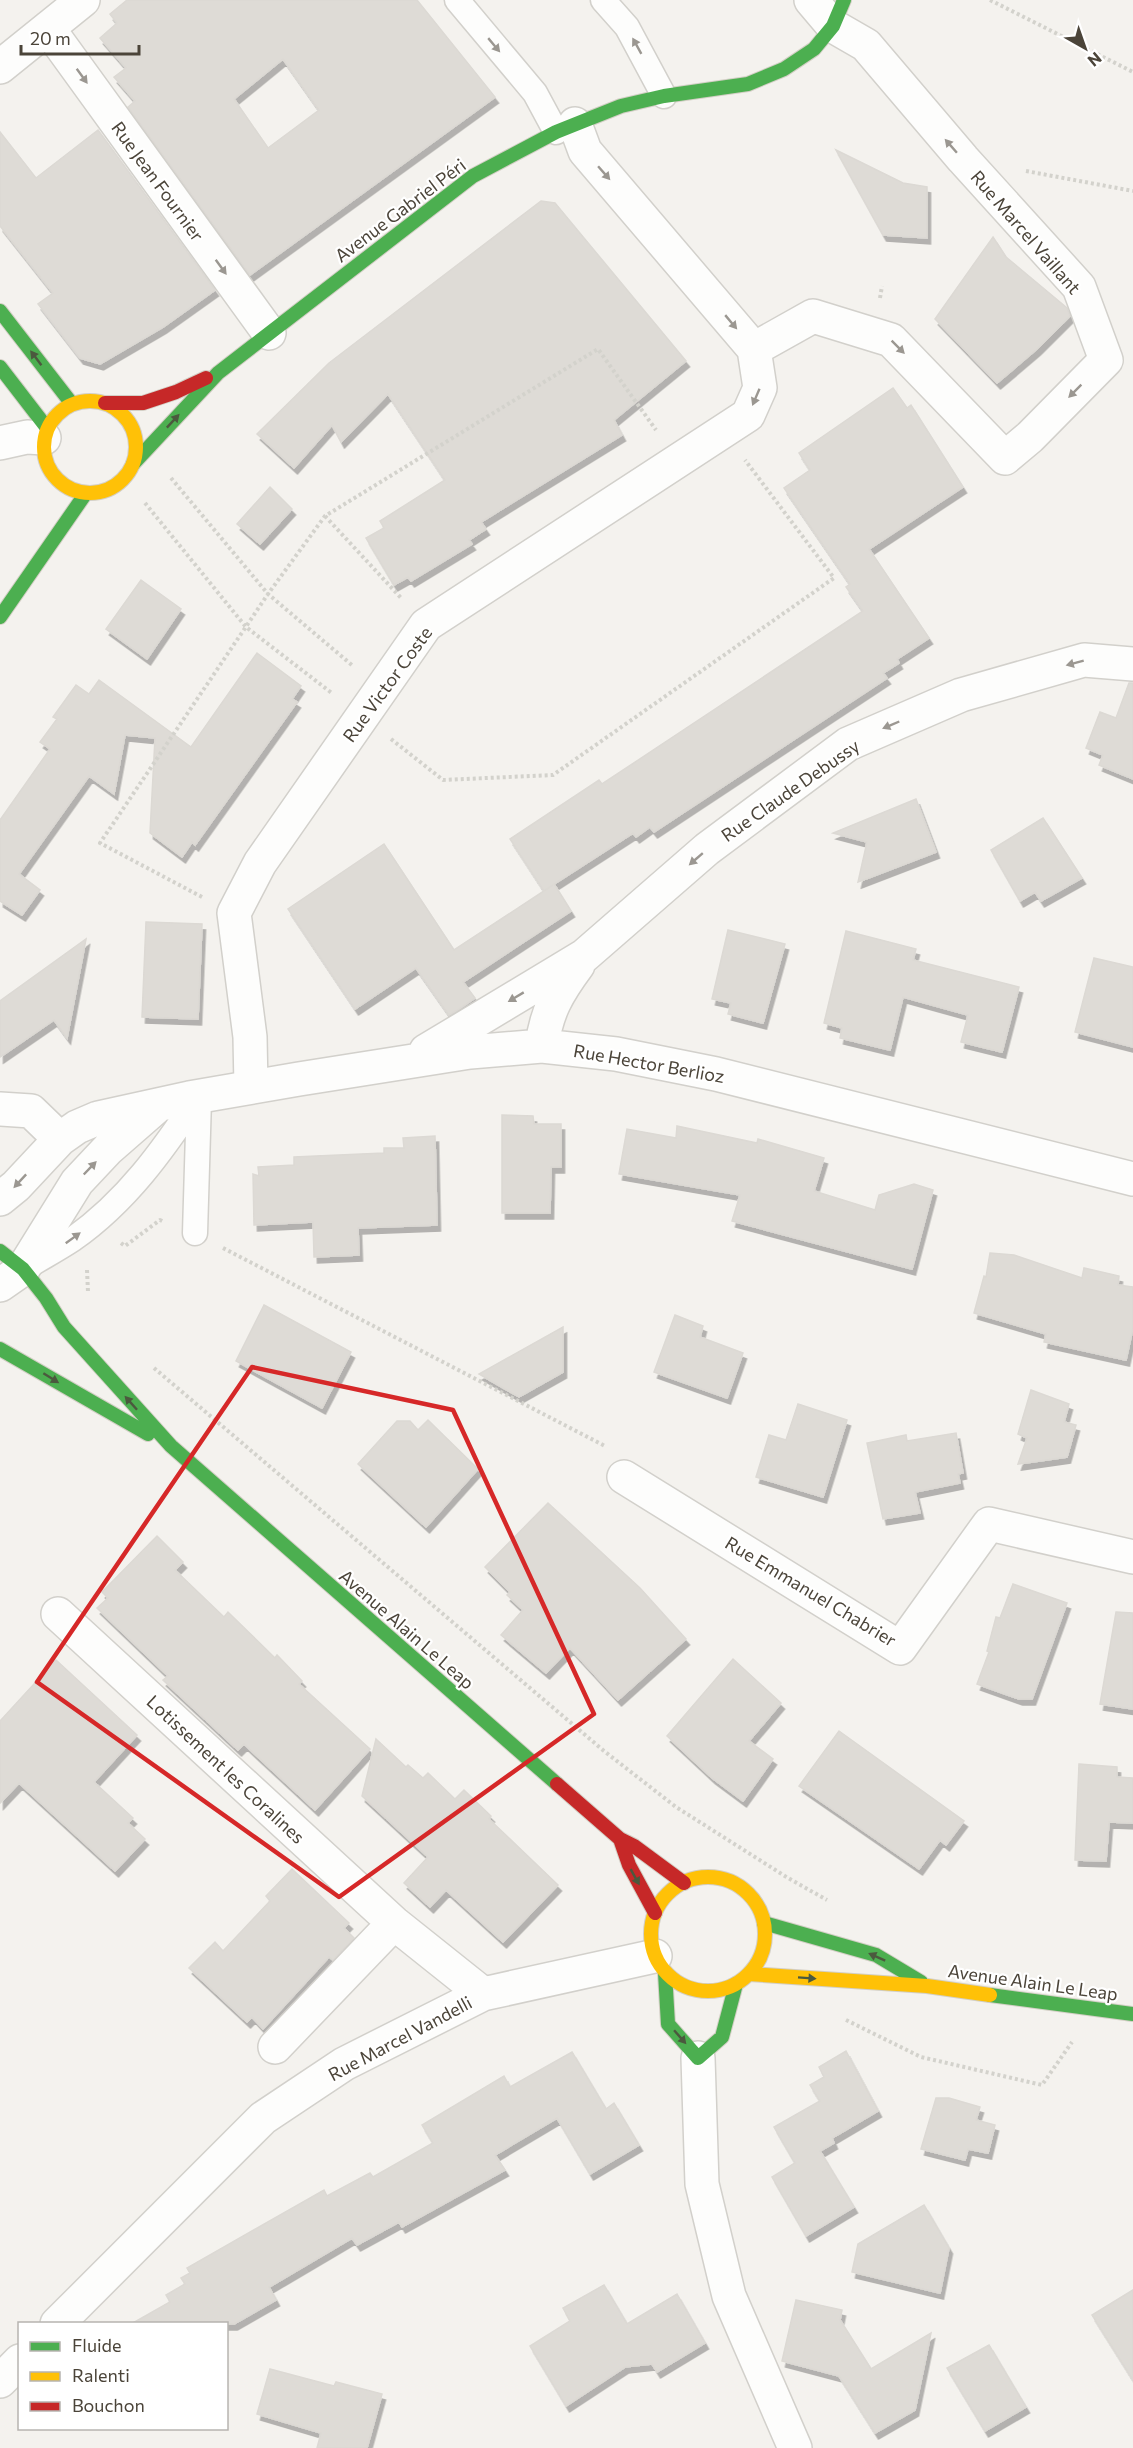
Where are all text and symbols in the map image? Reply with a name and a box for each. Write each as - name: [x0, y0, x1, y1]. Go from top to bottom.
- scale bar: [21, 18, 140, 56]
- north arrow: [1055, 18, 1115, 78]
- text: 20 m: [30, 27, 71, 49]
- one-way arrow: [488, 37, 501, 53]
- one-way arrow: [632, 37, 642, 54]
- text: N: [1084, 49, 1106, 71]
- one-way arrow: [76, 67, 88, 83]
- street label: Rue Jean Fournier: [107, 117, 209, 245]
- one-way arrow: [945, 138, 958, 153]
- street label: Avenue Gabriel Péri: [330, 154, 470, 266]
- one-way arrow: [598, 165, 611, 181]
- street label: Rue Marcel Vaillant: [966, 166, 1086, 298]
- one-way arrow: [215, 260, 227, 275]
- one-way arrow: [724, 314, 737, 329]
- one-way arrow: [891, 340, 906, 354]
- one-way arrow: [30, 350, 43, 366]
- one-way arrow: [1068, 384, 1082, 398]
- one-way arrow: [751, 388, 761, 406]
- one-way arrow: [166, 414, 179, 429]
- street label: Rue Victor Coste: [338, 622, 436, 746]
- one-way arrow: [1066, 659, 1084, 668]
- one-way arrow: [882, 721, 899, 730]
- street label: Rue Claude Debussy: [717, 734, 863, 846]
- one-way arrow: [689, 852, 704, 865]
- one-way arrow: [508, 992, 524, 1003]
- street label: Rue Hector Berlioz: [572, 1039, 726, 1087]
- one-way arrow: [83, 1161, 97, 1175]
- one-way arrow: [14, 1173, 27, 1188]
- one-way arrow: [65, 1232, 81, 1244]
- one-way arrow: [43, 1372, 59, 1383]
- one-way arrow: [124, 1396, 138, 1411]
- street label: Rue Emmanuel Chabrier: [722, 1531, 900, 1651]
- street label: Avenue Alain Le Leap: [335, 1564, 479, 1694]
- street label: Lotissement les Coralines: [143, 1690, 309, 1848]
- one-way arrow: [630, 1868, 640, 1885]
- one-way arrow: [867, 1952, 885, 1962]
- street label: Avenue Alain Le Leap: [947, 1959, 1119, 2005]
- one-way arrow: [798, 1973, 817, 1982]
- street label: Rue Marcel Vandelli: [324, 1991, 476, 2085]
- one-way arrow: [673, 2030, 687, 2045]
- legend: [18, 2322, 228, 2430]
- text: Fluide: [72, 2334, 121, 2356]
- text: Ralenti: [72, 2364, 130, 2386]
- text: Bouchon: [72, 2394, 145, 2416]

